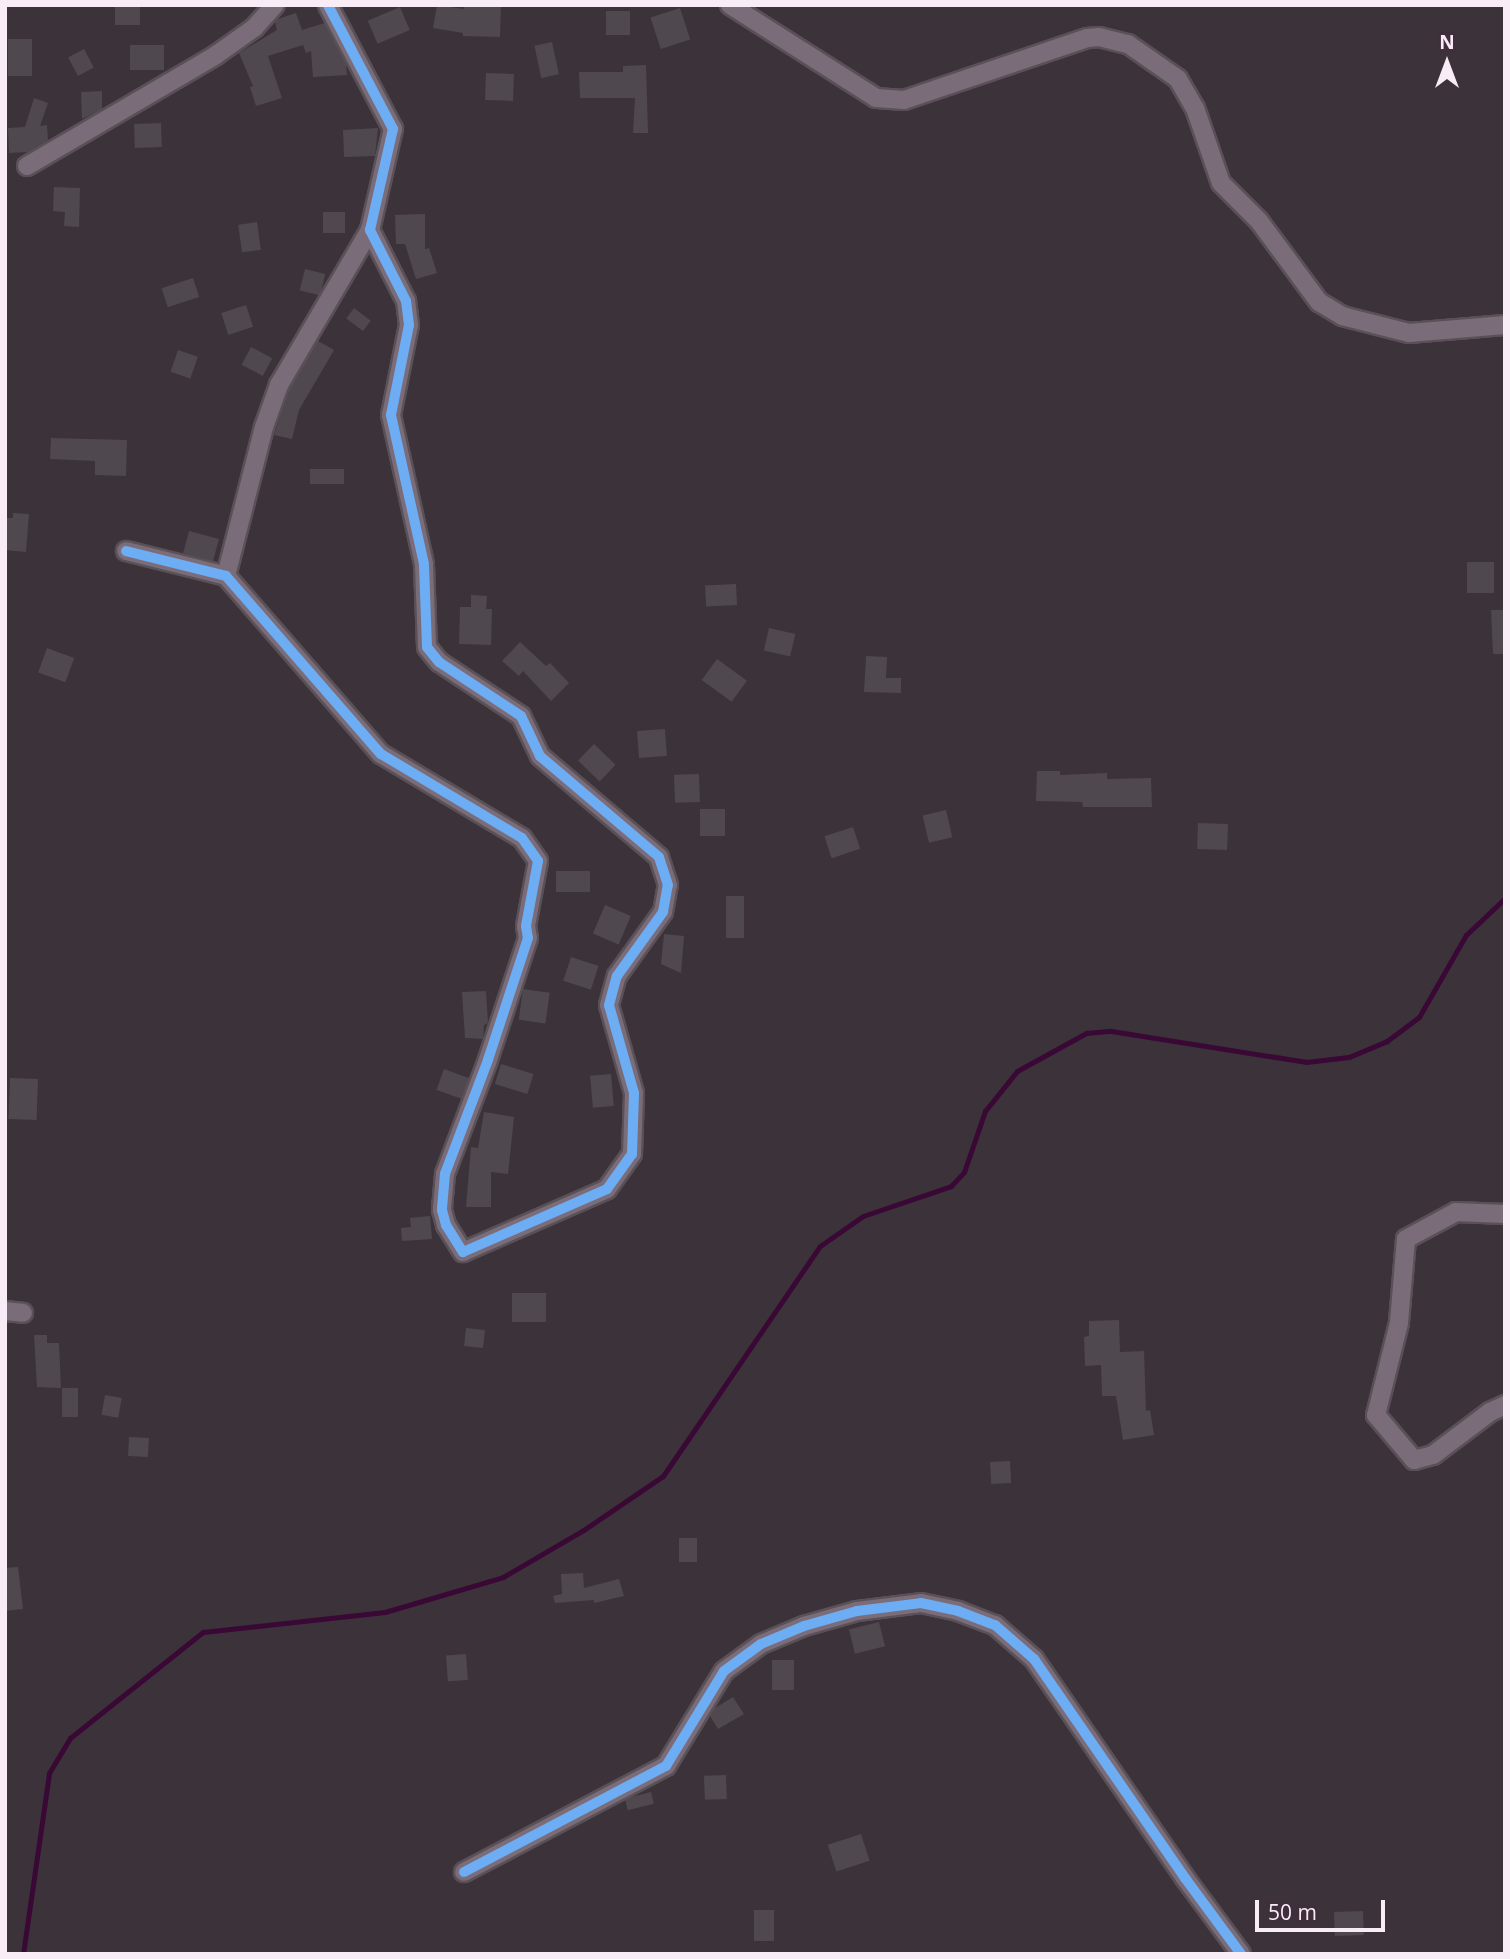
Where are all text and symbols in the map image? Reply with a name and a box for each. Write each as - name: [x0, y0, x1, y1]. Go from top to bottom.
- north arrow: [1412, 28, 1482, 98]
- text: N: [1439, 29, 1455, 55]
- scale bar: [1258, 1885, 1388, 1929]
- text: 50 m: [1268, 1898, 1317, 1926]

